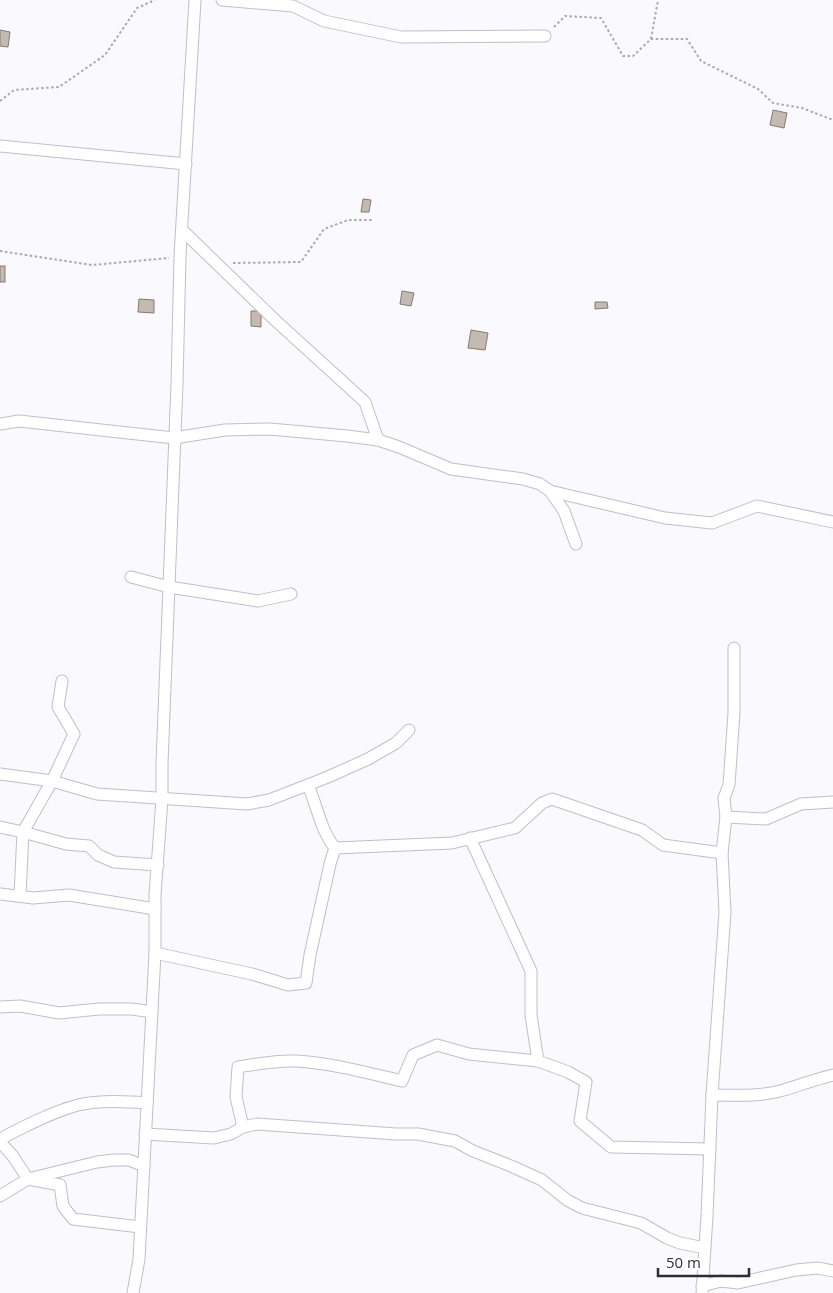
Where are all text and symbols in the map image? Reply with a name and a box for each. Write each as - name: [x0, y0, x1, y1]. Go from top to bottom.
- scale bar: [658, 1246, 749, 1278]
- text: 50 m: [666, 1252, 701, 1272]

